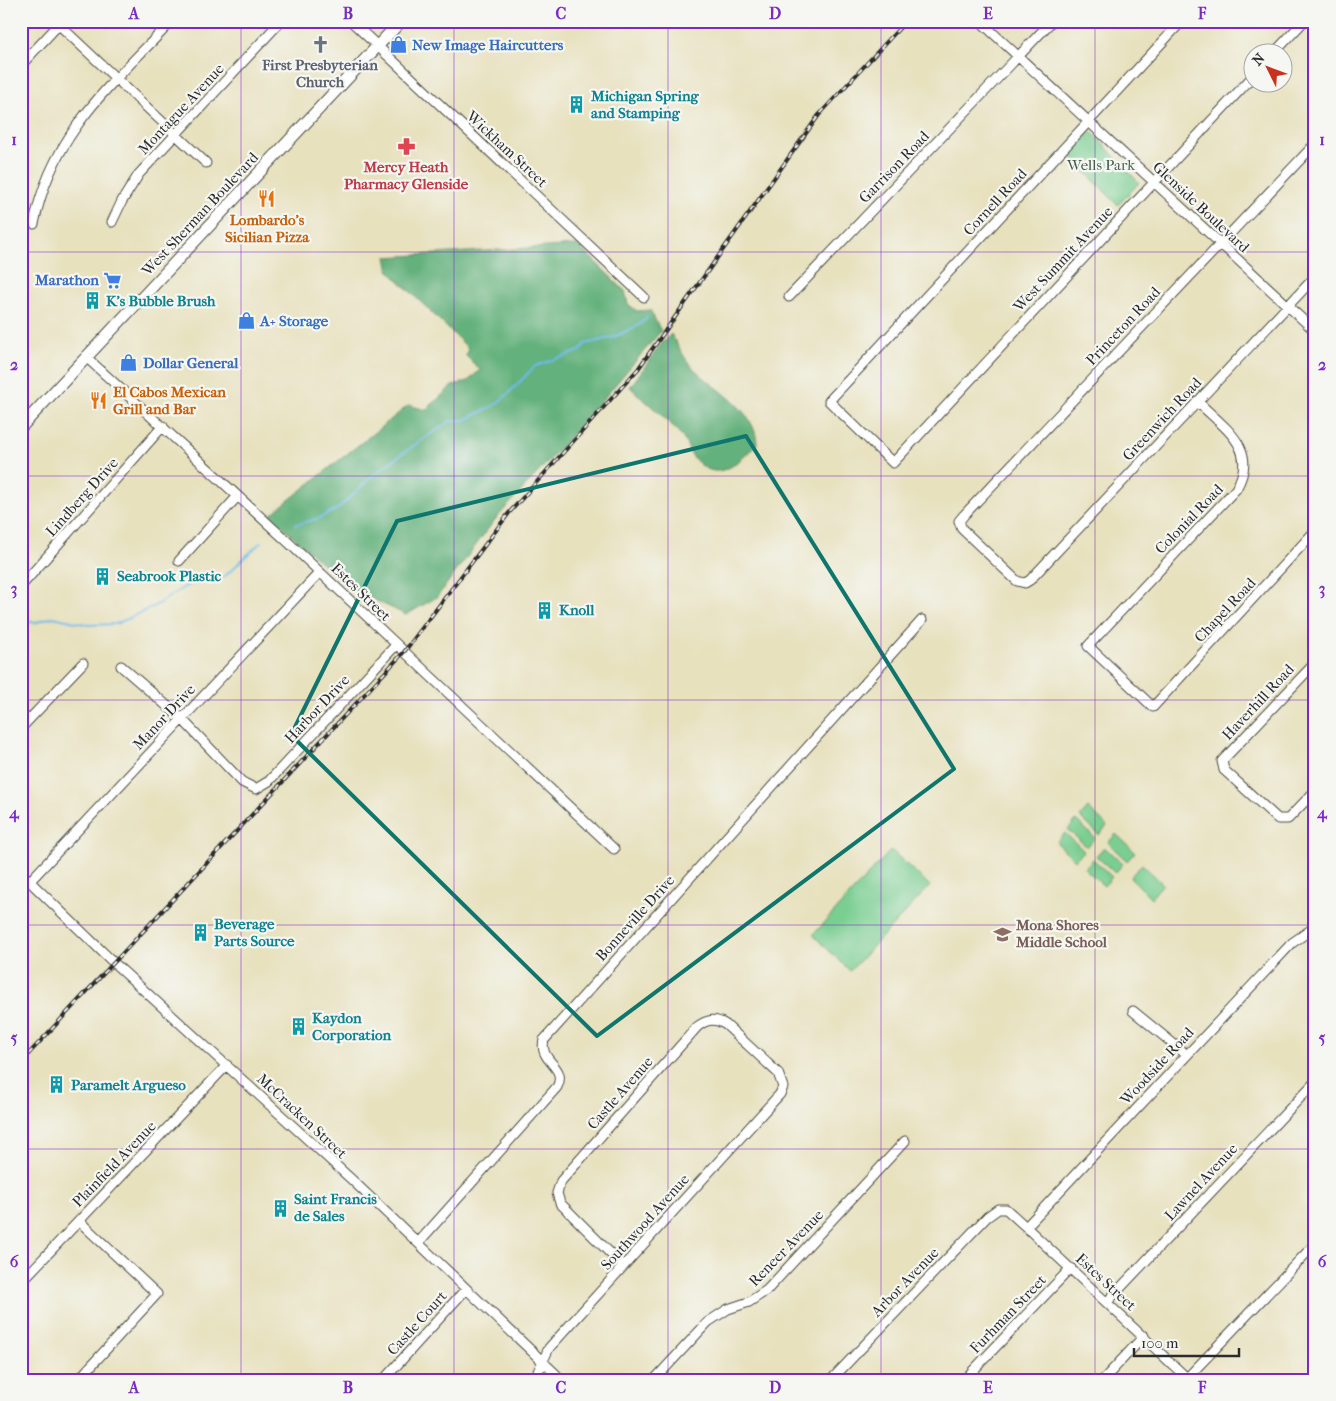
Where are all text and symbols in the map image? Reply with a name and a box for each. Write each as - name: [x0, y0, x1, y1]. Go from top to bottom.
- text: A: [128, 4, 140, 23]
- text: B: [343, 4, 353, 23]
- text: C: [556, 4, 567, 23]
- text: D: [769, 4, 781, 23]
- text: E: [983, 4, 993, 23]
- text: F: [1197, 4, 1207, 23]
- church icon: First Presbyterian Church: [310, 34, 330, 54]
- shop icon: New Image Haircutters: [388, 35, 408, 55]
- place label: New Image Haircutters: [412, 36, 564, 54]
- north arrow: [1244, 42, 1294, 92]
- text: N: [1249, 50, 1269, 69]
- place label: First Presbyterian Church: [261, 56, 378, 91]
- street label: Montague Avenue: [134, 59, 228, 158]
- place label: Michigan Spring and Stamping: [590, 87, 700, 122]
- building icon: Michigan Spring and Stamping: [567, 95, 587, 115]
- street label: Wickham Street: [462, 106, 552, 191]
- street label: Garrison Road: [855, 127, 933, 207]
- text: 1: [11, 130, 17, 149]
- text: 1: [1319, 130, 1325, 149]
- pharmacy icon: Mercy Heath Pharmacy Glenside: [396, 136, 416, 156]
- street label: West Sherman Boulevard: [137, 148, 262, 280]
- park label: Wells Park: [1066, 156, 1135, 174]
- place label: Mercy Heath Pharmacy Glenside: [344, 158, 469, 193]
- street label: Glenside Boulevard: [1149, 158, 1254, 257]
- street label: Cornell Road: [959, 164, 1031, 239]
- restaurant icon: Lombardo's Sicilian Pizza: [257, 189, 277, 209]
- street label: West Summit Avenue: [1009, 202, 1117, 316]
- place label: Lombardo's Sicilian Pizza: [225, 211, 310, 246]
- supermarket icon: Marathon: [103, 270, 123, 290]
- place label: Marathon: [34, 271, 99, 289]
- street label: Princeton Road: [1082, 282, 1164, 369]
- building icon: K's Bubble Brush: [82, 291, 102, 311]
- place label: K's Bubble Brush: [106, 292, 216, 310]
- shop icon: A+ Storage: [236, 311, 256, 331]
- place label: A+ Storage: [259, 312, 329, 330]
- shop icon: Dollar General: [119, 353, 139, 373]
- place label: Dollar General: [143, 354, 239, 372]
- text: 2: [10, 355, 18, 374]
- text: 2: [1318, 355, 1326, 374]
- street label: Greenwich Road: [1119, 373, 1206, 464]
- place label: El Cabos Mexican Grill and Bar: [113, 383, 226, 418]
- restaurant icon: El Cabos Mexican Grill and Bar: [89, 391, 109, 411]
- street label: Lindberg Drive: [42, 453, 122, 540]
- street label: Colonial Road: [1151, 480, 1227, 558]
- street label: Estes Street: [327, 559, 395, 625]
- building icon: Seabrook Plastic: [93, 566, 113, 586]
- place label: Seabrook Plastic: [117, 567, 222, 585]
- street label: Chapel Road: [1191, 573, 1260, 646]
- text: 3: [11, 579, 17, 599]
- text: 3: [1319, 579, 1325, 599]
- building icon: Knoll: [535, 600, 555, 620]
- place label: Knoll: [559, 601, 595, 619]
- street label: Haverhill Road: [1218, 660, 1298, 744]
- street label: Harbor Drive: [281, 671, 354, 747]
- street label: Manor Drive: [129, 680, 199, 754]
- text: 4: [8, 803, 20, 823]
- text: 4: [1316, 803, 1328, 823]
- street label: Bonneville Drive: [592, 871, 679, 965]
- place label: Beverage Parts Source: [214, 915, 295, 950]
- place label: Mona Shores Middle School: [1015, 916, 1108, 951]
- building icon: Beverage Parts Source: [190, 923, 210, 943]
- school or university icon: Mona Shores Middle School: [992, 924, 1012, 944]
- place label: Kaydon Corporation: [312, 1009, 392, 1044]
- building icon: Kaydon Corporation: [288, 1017, 308, 1037]
- street label: Woodside Road: [1116, 1023, 1198, 1109]
- text: 5: [11, 1028, 18, 1047]
- text: 5: [1319, 1028, 1326, 1047]
- street label: Castle Avenue: [583, 1052, 657, 1133]
- street label: McCracken Street: [253, 1070, 351, 1163]
- building icon: Paramelt Argueso: [47, 1075, 67, 1095]
- place label: Paramelt Argueso: [71, 1076, 186, 1094]
- street label: Plainfield Avenue: [68, 1117, 160, 1211]
- street label: Lawnel Avenue: [1161, 1139, 1242, 1224]
- street label: Southwood Avenue: [597, 1170, 693, 1274]
- place label: Saint Francis de Sales: [294, 1190, 377, 1225]
- building icon: Saint Francis de Sales: [270, 1198, 290, 1218]
- street label: Reneer Avenue: [745, 1206, 827, 1290]
- street label: Arbor Avenue: [867, 1243, 943, 1321]
- street label: Estes Street: [1072, 1250, 1140, 1315]
- text: 6: [10, 1252, 19, 1271]
- text: 6: [1318, 1252, 1327, 1271]
- street label: Furhman Street: [966, 1271, 1050, 1357]
- street label: Castle Court: [383, 1287, 451, 1359]
- scale bar: [1134, 1326, 1238, 1358]
- text: 100 m: [1141, 1334, 1179, 1352]
- text: A: [128, 1378, 140, 1397]
- text: B: [343, 1378, 353, 1397]
- text: C: [556, 1378, 567, 1397]
- text: D: [769, 1378, 781, 1397]
- text: E: [983, 1378, 993, 1397]
- text: F: [1197, 1378, 1207, 1397]

